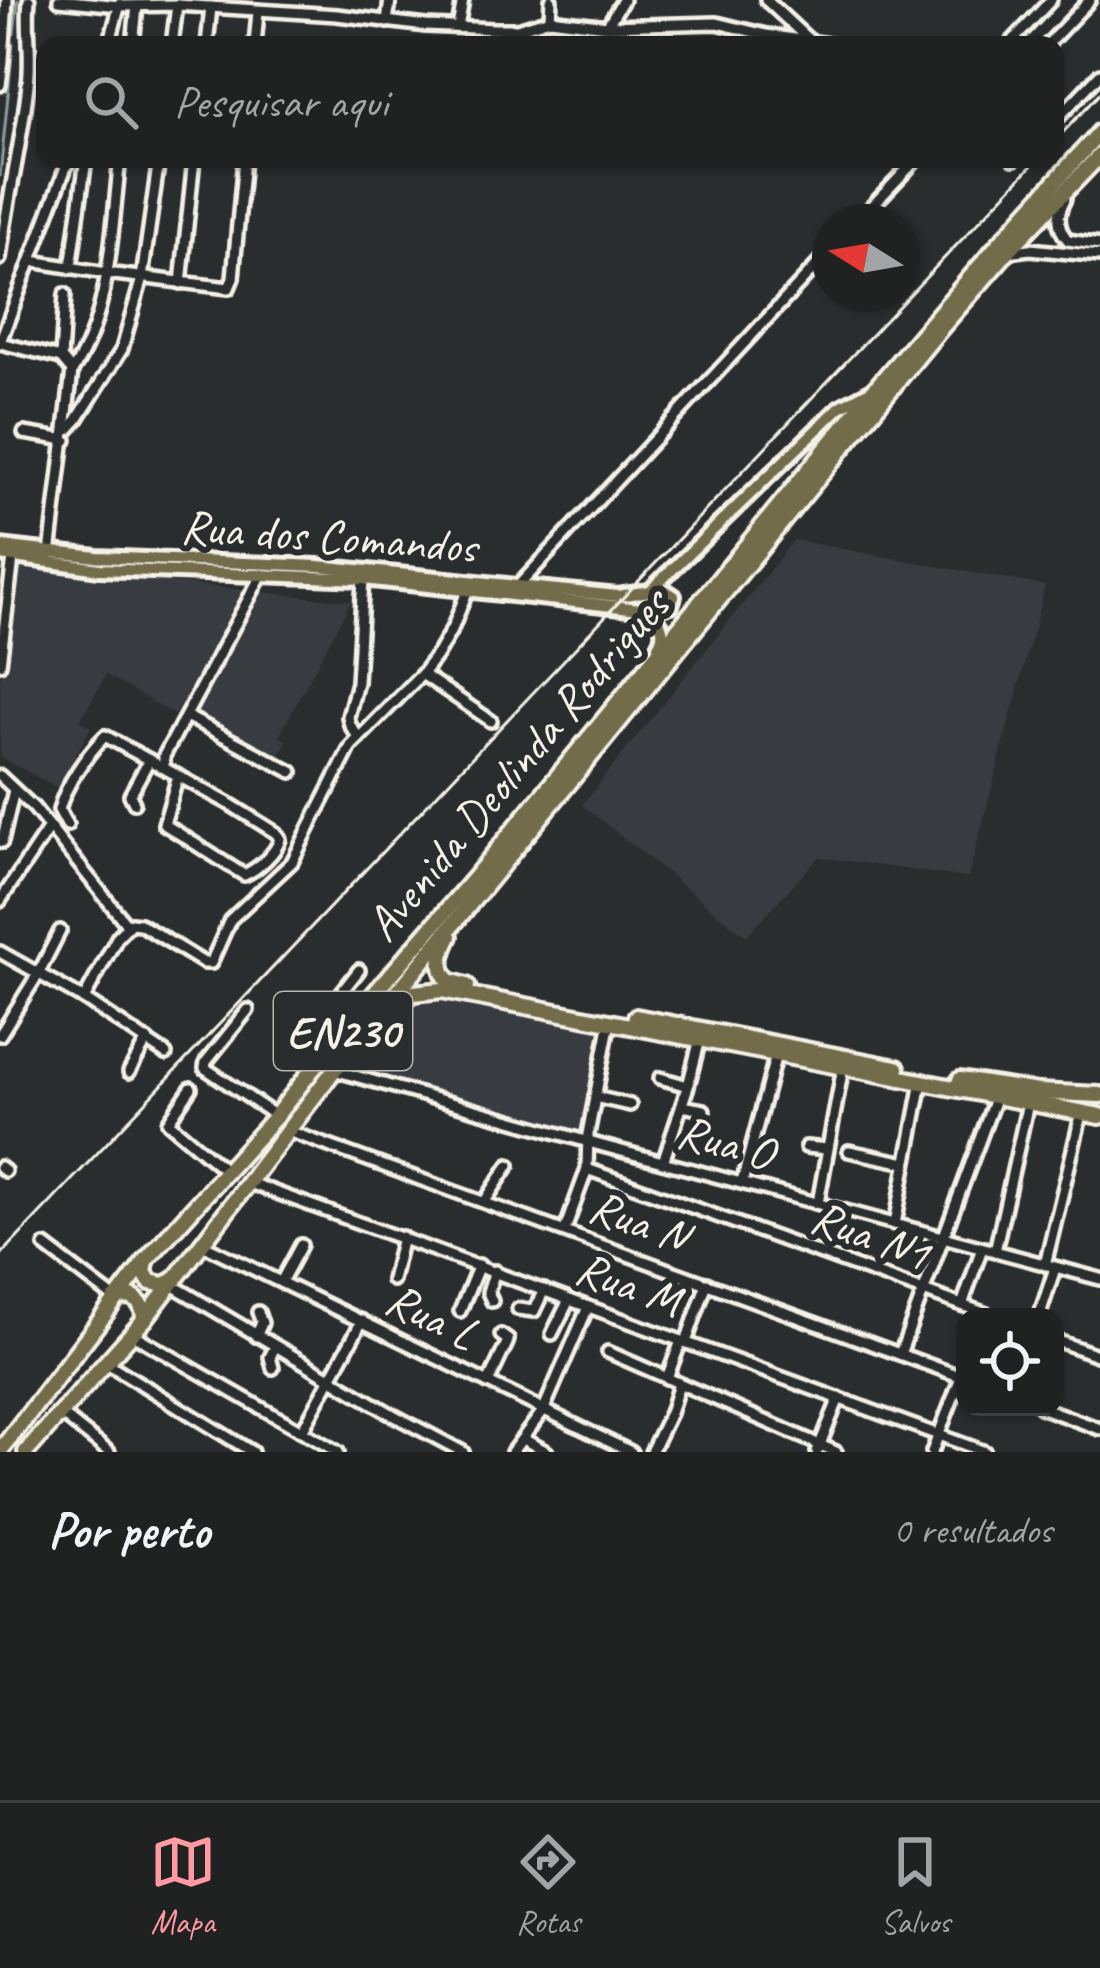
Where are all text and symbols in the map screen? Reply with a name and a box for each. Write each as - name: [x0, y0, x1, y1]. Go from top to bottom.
- search box: [36, 36, 1064, 168]
- icon: search: [78, 69, 144, 135]
- text: Pesquisar aqui: [174, 74, 388, 131]
- north arrow: [812, 204, 920, 312]
- street label: Rua dos Comandos: [179, 496, 482, 577]
- street label: Avenida Deolinda Rodrigues: [352, 573, 684, 953]
- road number: EN230: [274, 992, 412, 1070]
- street label: Rua O: [671, 1100, 785, 1185]
- street label: Rua N: [581, 1176, 702, 1269]
- street label: Rua N1: [803, 1186, 940, 1285]
- street label: Rua M: [568, 1237, 693, 1332]
- street label: Rua L: [376, 1268, 487, 1364]
- map controls: [956, 1308, 1064, 1416]
- button: locate: [956, 1308, 1064, 1416]
- text: Por perto: [48, 1498, 210, 1562]
- text: 0 resultados: [893, 1506, 1052, 1555]
- tab: Mapa: [150, 1829, 216, 1943]
- tab: Rotas: [515, 1829, 581, 1943]
- tab: Salvos: [881, 1829, 950, 1943]

